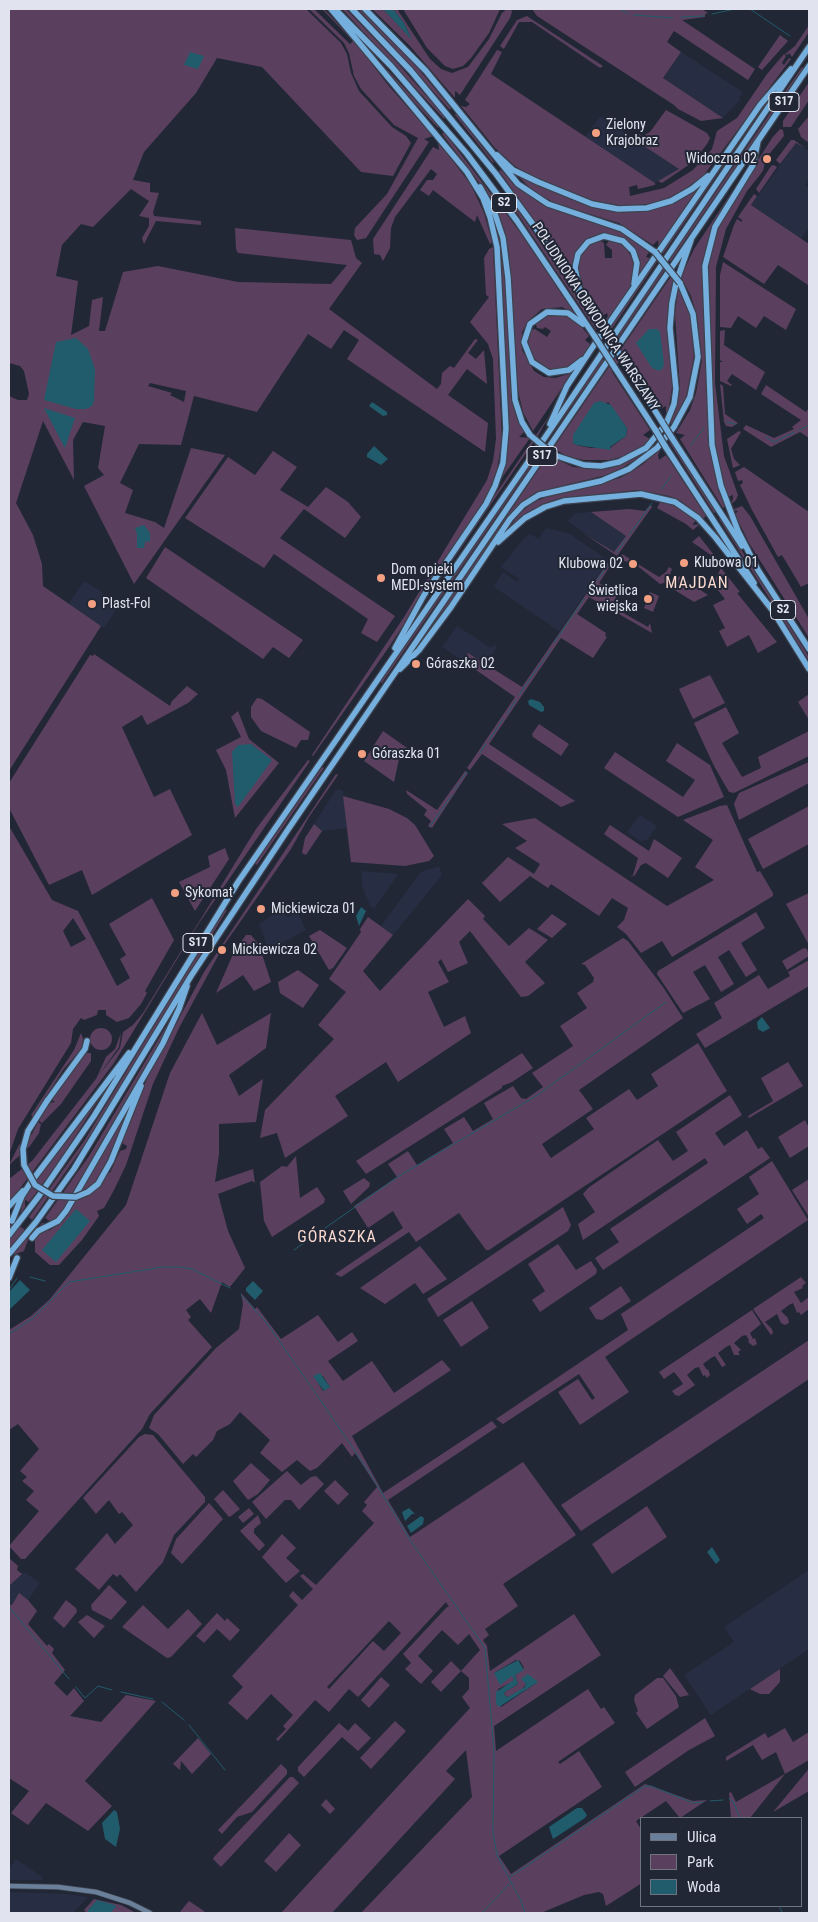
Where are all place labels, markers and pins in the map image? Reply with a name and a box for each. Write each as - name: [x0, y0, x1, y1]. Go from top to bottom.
- place label: Zielony Krajobraz: [606, 117, 658, 150]
- marker: Zielony Krajobraz: [590, 127, 602, 139]
- place label: Widoczna 02: [686, 151, 757, 167]
- marker: Widoczna 02: [761, 153, 773, 165]
- place label: Klubowa 01: [694, 555, 758, 571]
- place label: Klubowa 02: [559, 556, 623, 572]
- marker: Klubowa 01: [678, 557, 690, 569]
- marker: Klubowa 02: [627, 558, 639, 570]
- place label: Dom opieki MEDI-system: [391, 562, 463, 594]
- marker: Dom opieki MEDI-system: [375, 572, 387, 584]
- place label: Świetlica wiejska: [588, 583, 638, 616]
- marker: Świetlica wiejska: [642, 593, 654, 605]
- place label: Plast-Fol: [102, 596, 151, 612]
- marker: Plast-Fol: [86, 598, 98, 610]
- place label: Góraszka 02: [426, 656, 495, 672]
- marker: Góraszka 02: [410, 658, 422, 670]
- place label: Góraszka 01: [372, 746, 441, 762]
- marker: Góraszka 01: [356, 748, 368, 760]
- place label: Sykomat: [185, 885, 233, 901]
- marker: Sykomat: [169, 887, 181, 899]
- place label: Mickiewicza 01: [271, 901, 356, 917]
- marker: Mickiewicza 01: [255, 903, 267, 915]
- place label: Mickiewicza 02: [232, 942, 317, 958]
- marker: Mickiewicza 02: [216, 944, 228, 956]

